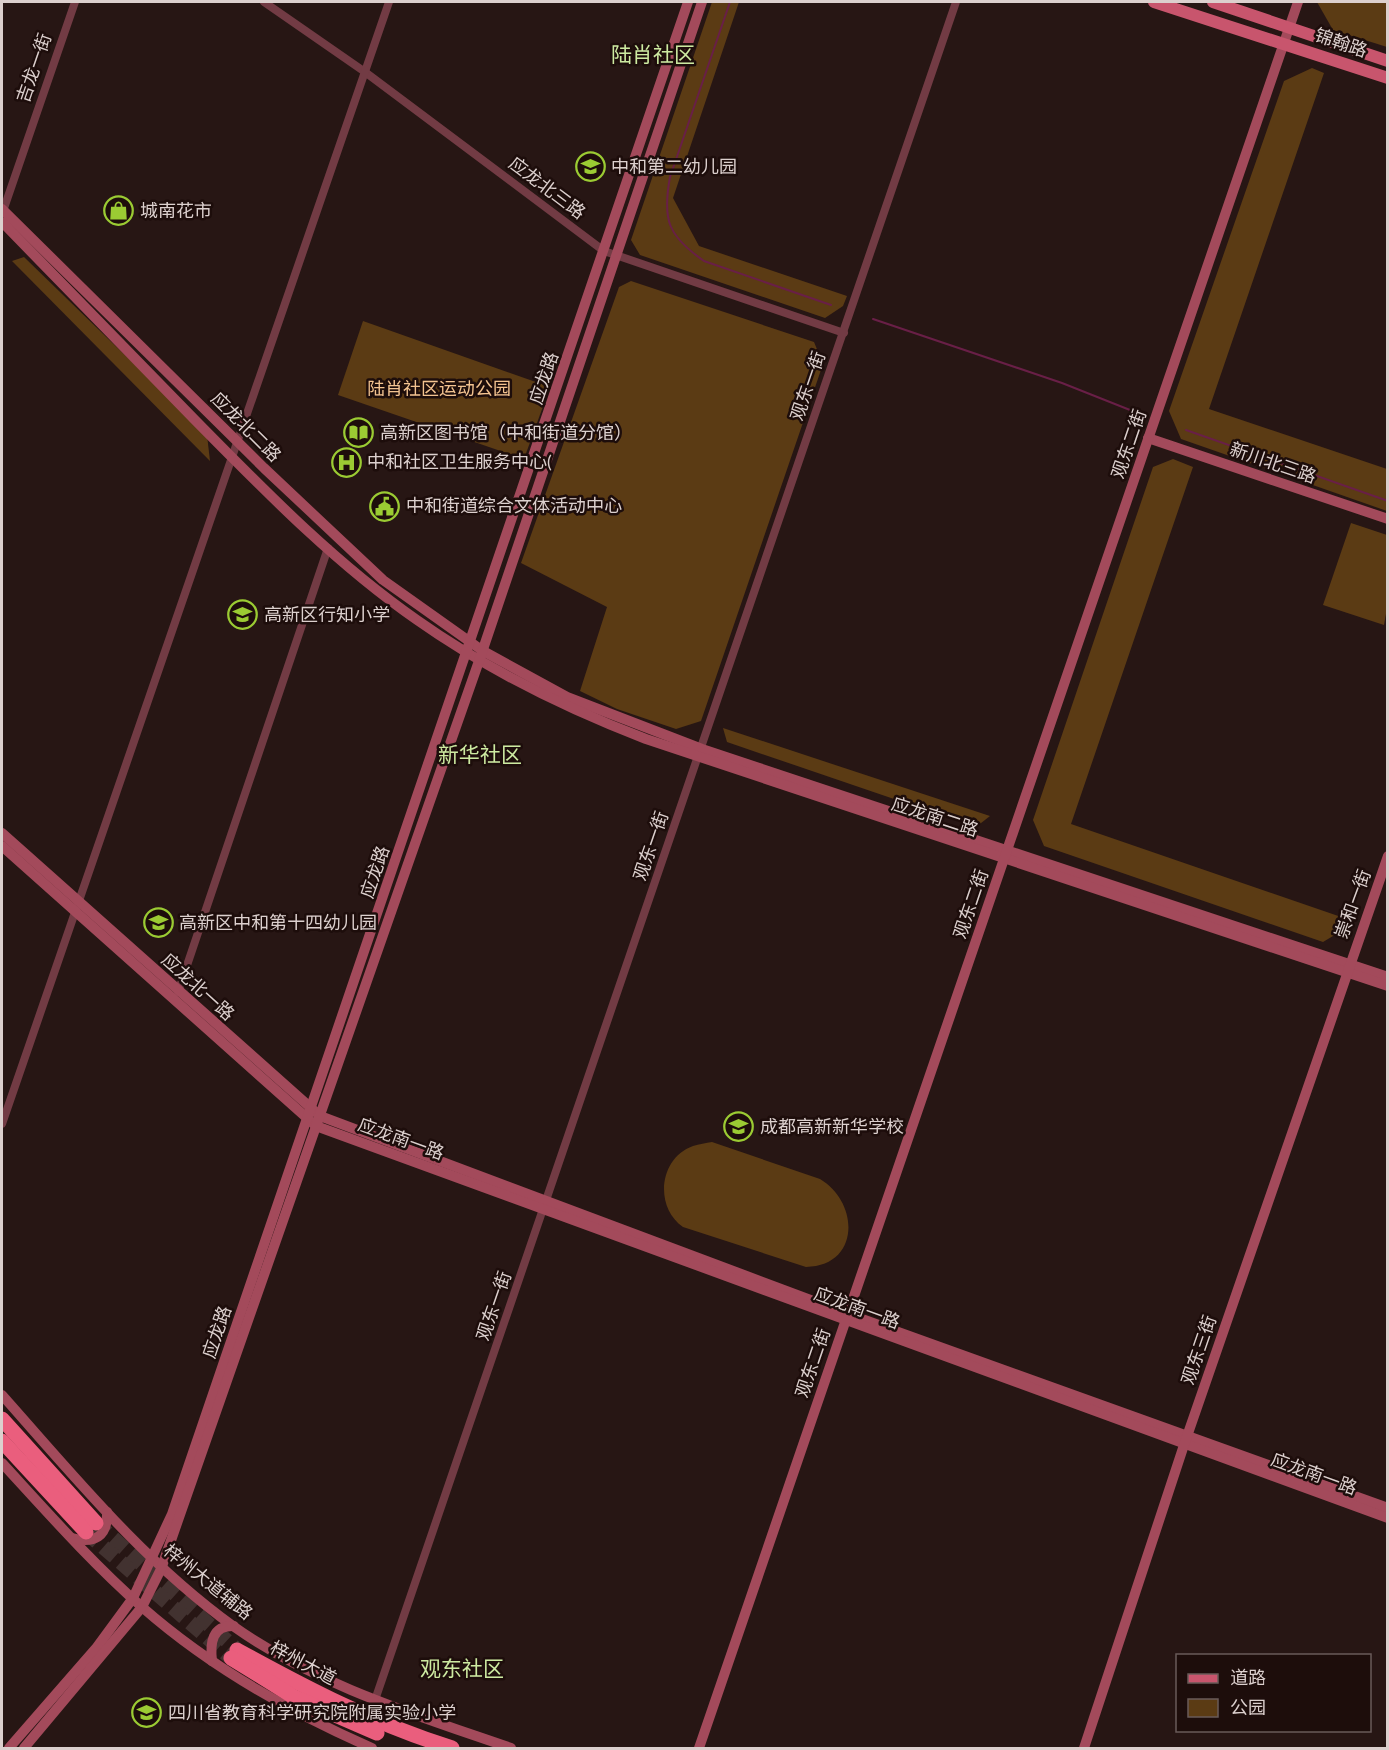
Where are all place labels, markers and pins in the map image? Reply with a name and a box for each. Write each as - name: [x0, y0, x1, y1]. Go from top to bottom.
- school or university icon: 中和第二幼儿园: [574, 151, 606, 183]
- place label: 中和第二幼儿园: [611, 155, 737, 177]
- shop icon: 城南花市: [103, 195, 135, 227]
- place label: 城南花市: [140, 199, 212, 221]
- library icon: 高新区图书馆（中和街道分馆）: [343, 417, 375, 449]
- place label: 高新区图书馆（中和街道分馆）: [380, 421, 632, 443]
- hospital icon: 中和社区卫生服务中心(: [330, 446, 362, 478]
- place label: 中和社区卫生服务中心(: [367, 450, 552, 472]
- public building icon: 中和街道综合文体活动中心: [369, 490, 401, 522]
- place label: 中和街道综合文体活动中心: [406, 494, 622, 516]
- school or university icon: 高新区行知小学: [227, 599, 259, 631]
- place label: 高新区行知小学: [264, 603, 390, 625]
- school or university icon: 高新区中和第十四幼儿园: [142, 907, 174, 939]
- place label: 高新区中和第十四幼儿园: [179, 911, 377, 933]
- school or university icon: 成都高新新华学校: [723, 1111, 755, 1143]
- place label: 成都高新新华学校: [760, 1115, 904, 1137]
- school or university icon: 四川省教育科学研究院附属实验小学: [131, 1697, 163, 1729]
- place label: 四川省教育科学研究院附属实验小学: [168, 1701, 456, 1723]

